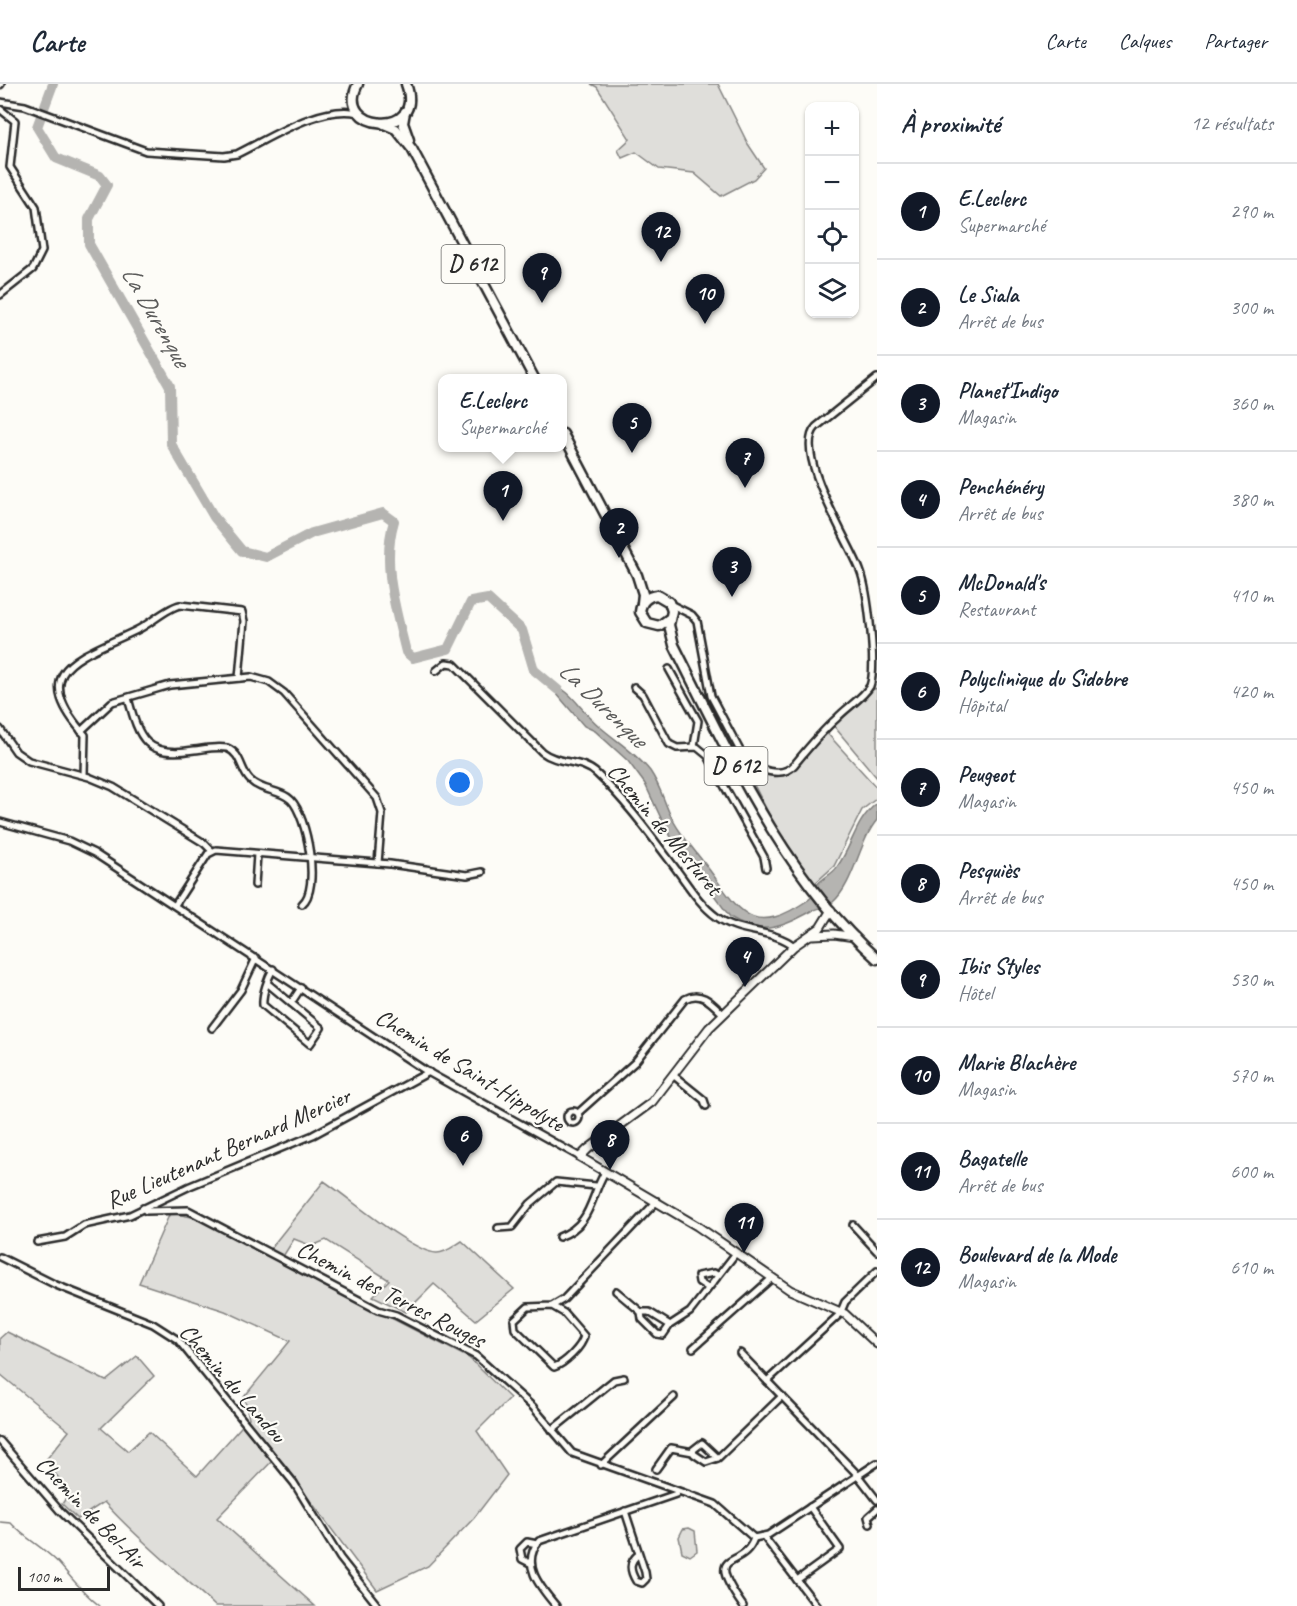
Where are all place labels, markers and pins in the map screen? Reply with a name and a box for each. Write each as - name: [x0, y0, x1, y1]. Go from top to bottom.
- pin: 12: [642, 212, 680, 262]
- pin: 9: [522, 254, 562, 303]
- pin: 10: [686, 274, 724, 324]
- pin: 5: [612, 404, 652, 453]
- pin: 7: [726, 438, 764, 488]
- pin: 1: [484, 472, 522, 521]
- pin: 2: [600, 508, 638, 558]
- pin: 3: [712, 548, 752, 597]
- pin: 4: [726, 938, 764, 987]
- pin: 6: [444, 1116, 482, 1166]
- pin: 8: [590, 1120, 630, 1170]
- pin: 11: [724, 1204, 764, 1253]

